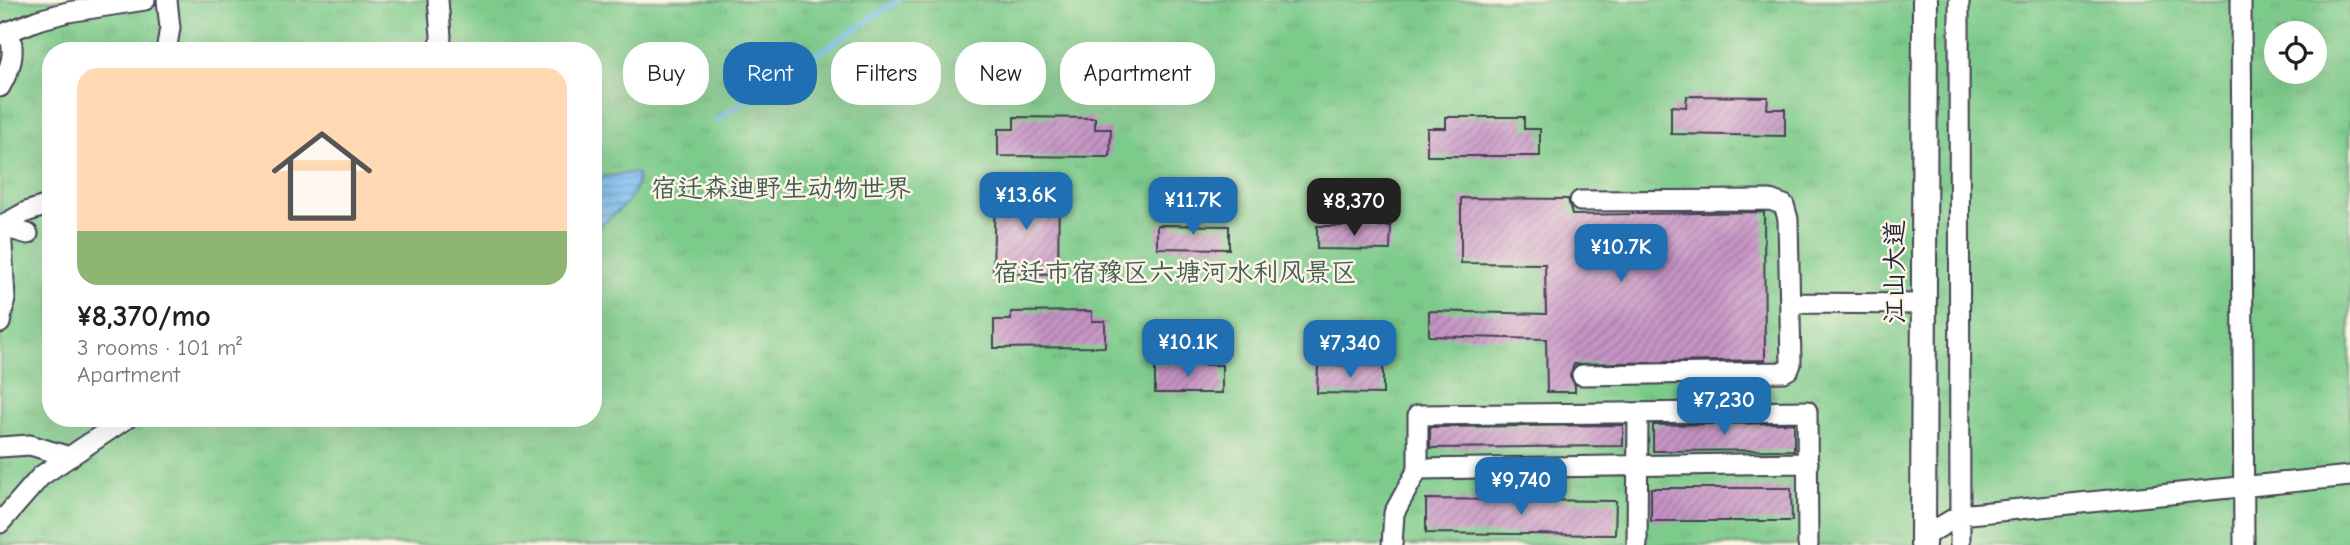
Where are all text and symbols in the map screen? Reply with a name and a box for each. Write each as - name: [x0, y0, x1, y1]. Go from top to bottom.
- map controls: [2264, 21, 2327, 84]
- button: locate: [2264, 21, 2327, 84]
- chip: Buy: [623, 42, 709, 105]
- chip: Rent: [723, 42, 817, 105]
- chip: Filters: [831, 42, 941, 105]
- chip: New: [955, 42, 1046, 105]
- chip: Apartment: [1060, 42, 1215, 105]
- icon: home: [259, 113, 385, 239]
- pin: ¥13.6K: [969, 173, 1083, 232]
- park label: 宿迁森迪野生动物世界: [651, 174, 911, 204]
- pin: ¥11.7K: [1136, 177, 1250, 237]
- pin: ¥8,370: [1297, 178, 1411, 238]
- text: ¥13.6K: [996, 181, 1056, 208]
- text: ¥11.7K: [1165, 186, 1221, 213]
- text: ¥8,370: [1323, 187, 1385, 214]
- street label: 江山大道: [1880, 220, 1910, 324]
- pin: ¥10.7K: [1564, 224, 1678, 284]
- text: ¥10.7K: [1591, 233, 1651, 260]
- park label: 宿迁市宿豫区六塘河水利风景区: [993, 258, 1357, 288]
- text: ¥8,370/mo: [77, 299, 211, 334]
- pin: ¥10.1K: [1131, 320, 1245, 379]
- pin: ¥7,340: [1293, 320, 1407, 380]
- text: ¥10.1K: [1158, 328, 1218, 355]
- text: ¥7,340: [1319, 329, 1381, 356]
- text: 3 rooms · 101 m²: [77, 334, 242, 361]
- text: Apartment: [77, 361, 180, 388]
- pin: ¥7,230: [1667, 378, 1781, 437]
- text: ¥7,230: [1693, 386, 1755, 413]
- pin: ¥9,740: [1464, 458, 1578, 517]
- text: ¥9,740: [1491, 466, 1551, 493]

